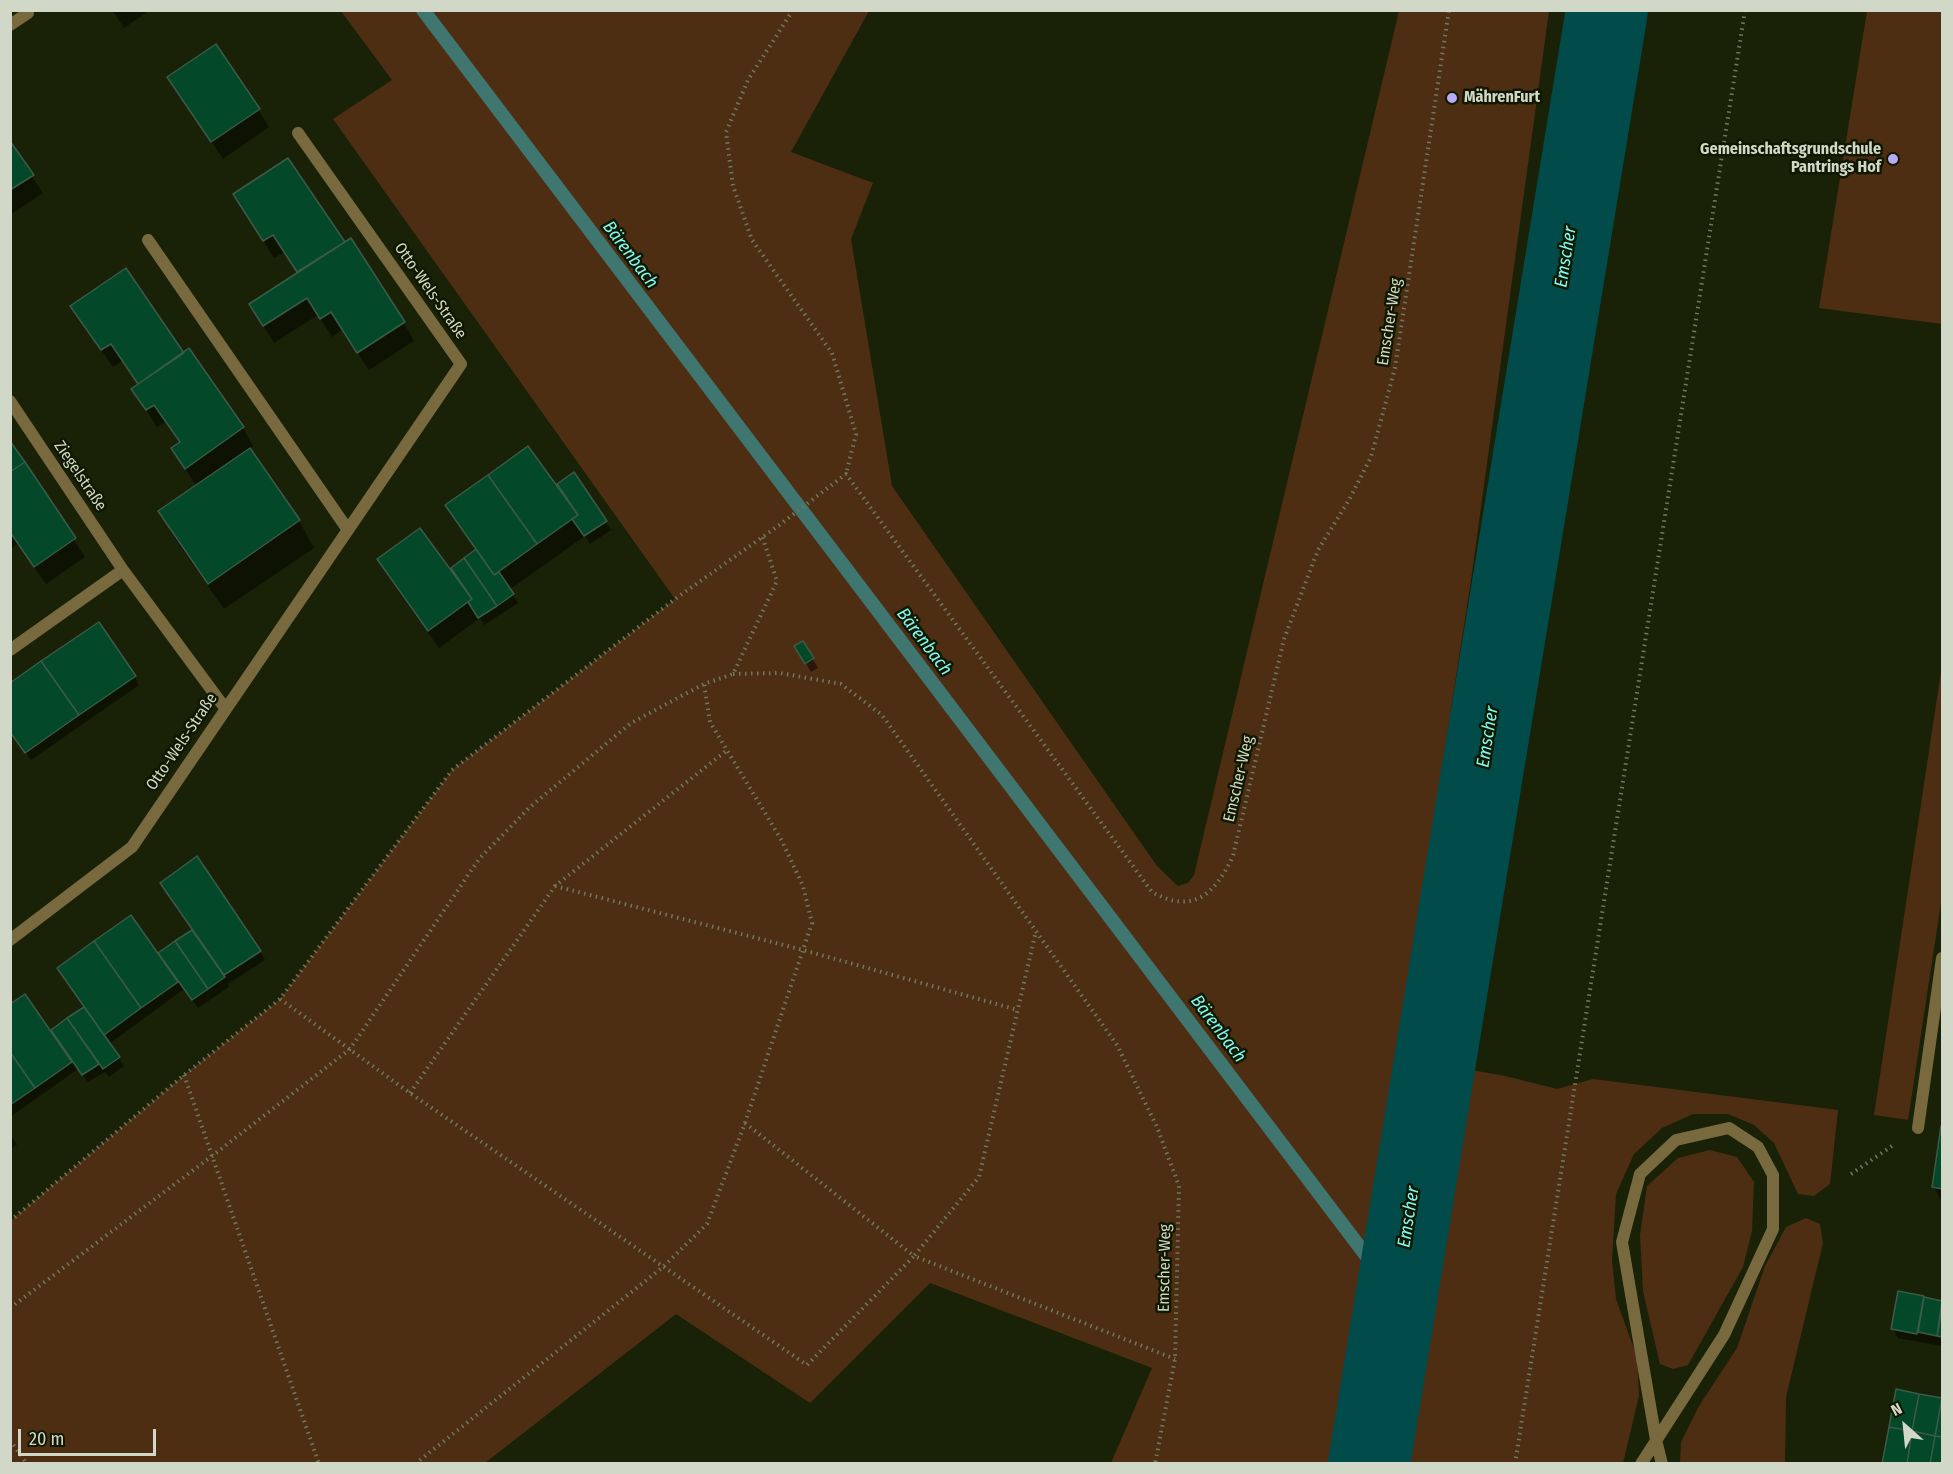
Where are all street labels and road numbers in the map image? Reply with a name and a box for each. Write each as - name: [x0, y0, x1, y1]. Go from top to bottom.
- street label: Otto-Wels-Straße: [390, 239, 470, 343]
- street label: Emscher-Weg: [1374, 277, 1406, 367]
- street label: Ziegelstraße: [50, 437, 110, 515]
- street label: Otto-Wels-Straße: [142, 690, 222, 794]
- street label: Emscher-Weg: [1220, 734, 1258, 824]
- street label: Emscher-Weg: [1155, 1224, 1175, 1312]

